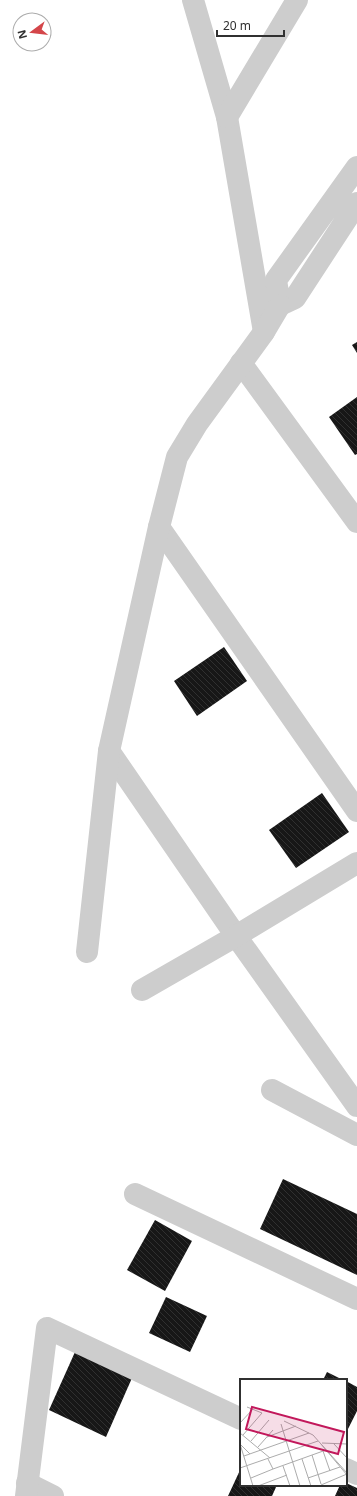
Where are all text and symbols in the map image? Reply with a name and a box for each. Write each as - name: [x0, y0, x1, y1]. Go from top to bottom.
- north arrow: [12, 12, 52, 52]
- scale bar: [217, 12, 284, 38]
- text: 20 m: [223, 17, 251, 34]
- text: N: [13, 28, 30, 41]
- inset map: [240, 1379, 347, 1486]

